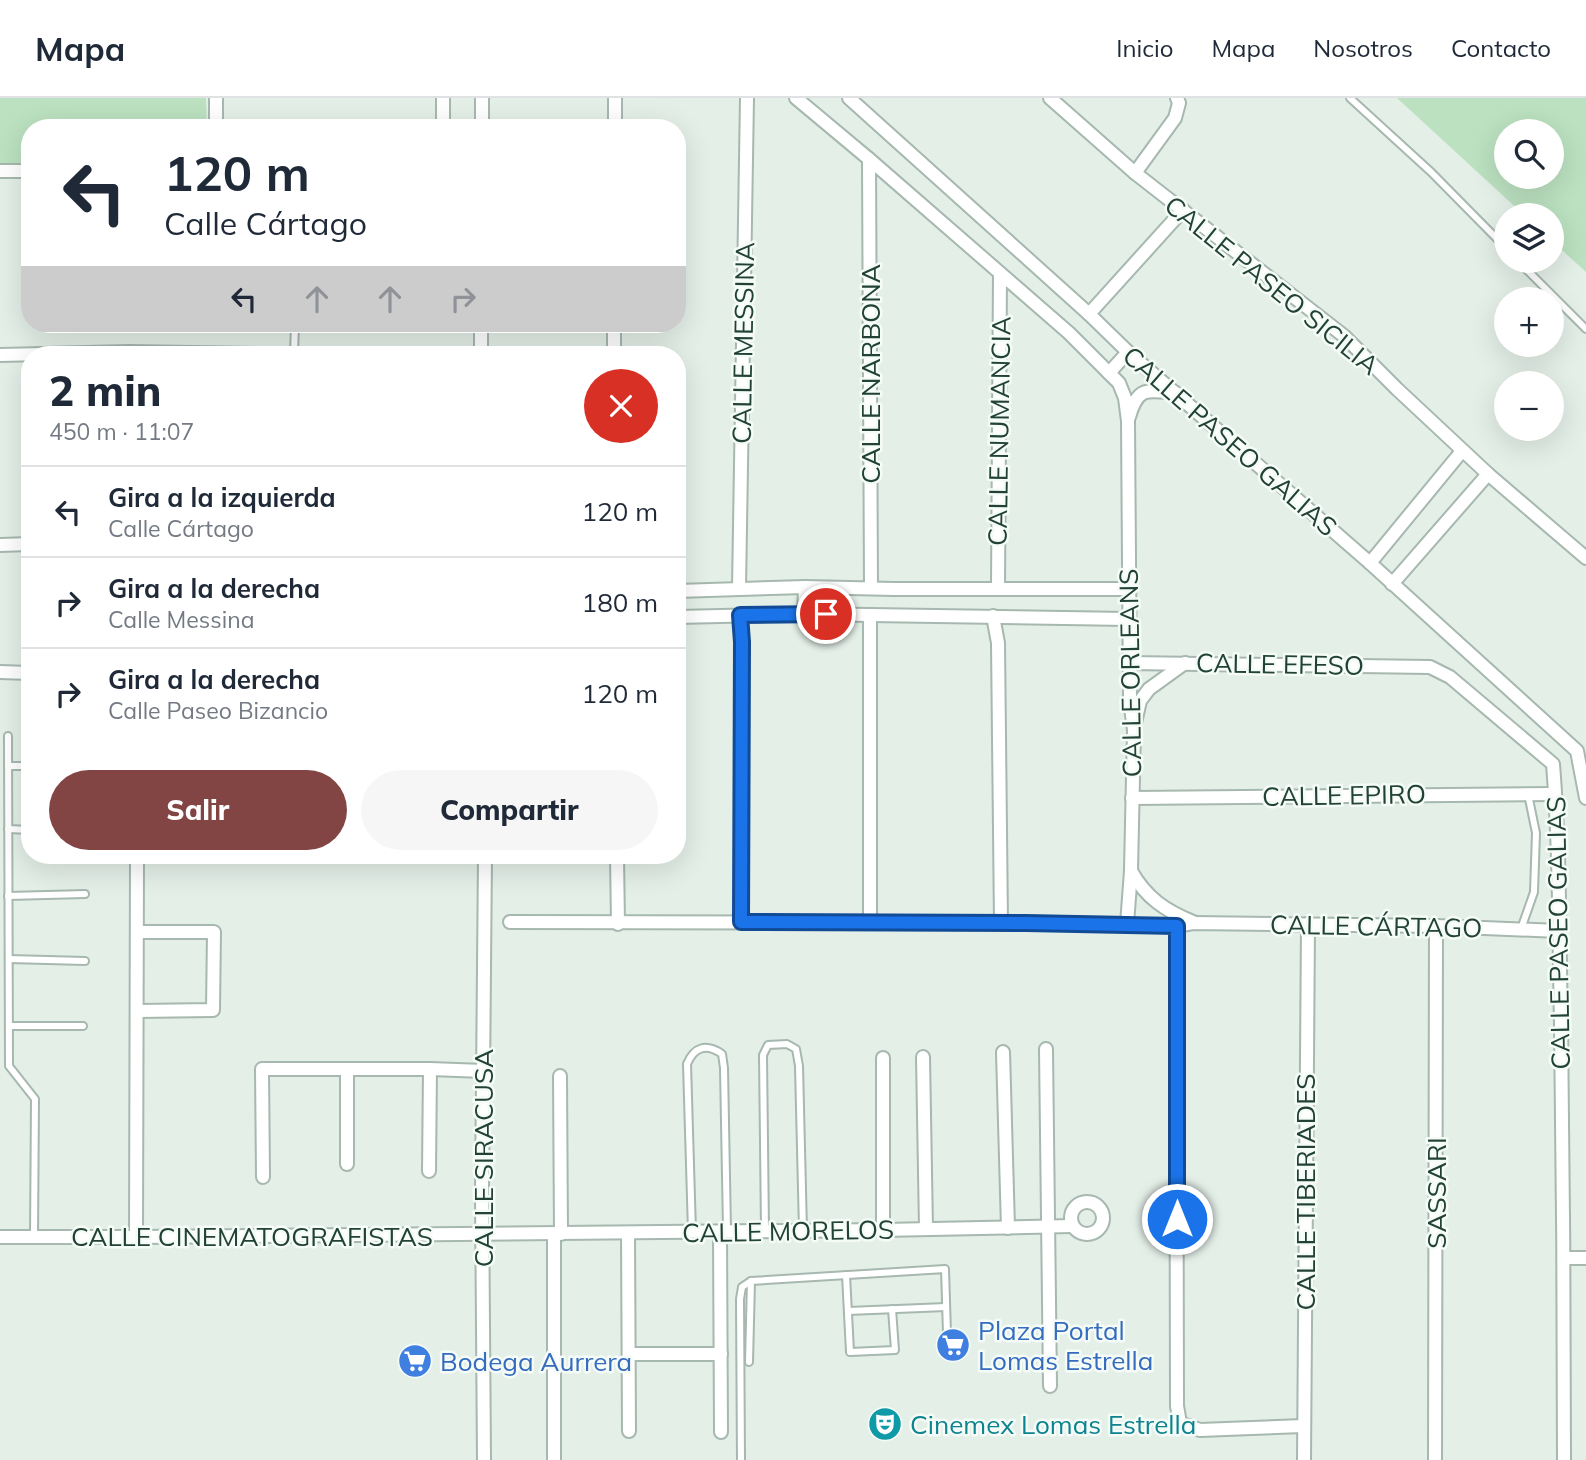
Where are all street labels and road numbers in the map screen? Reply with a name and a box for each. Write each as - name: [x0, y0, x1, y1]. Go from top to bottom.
- street label: CALLE PASEO SICILIA: [1158, 188, 1386, 382]
- street label: CALLE MESSINA: [725, 242, 761, 444]
- street label: CALLE NARBONA: [854, 264, 887, 484]
- street label: CALLE NUMANCIA: [980, 316, 1018, 546]
- street label: CALLE PASEO GALIAS: [1116, 339, 1344, 543]
- street label: CALLE ORLEANS: [1112, 568, 1148, 778]
- street label: CALLE EFESO: [1196, 646, 1364, 682]
- street label: CALLE EPIRO: [1262, 777, 1426, 813]
- street label: CALLE PASEO GALIAS: [1539, 796, 1577, 1070]
- street label: CALLE CÁRTAGO: [1270, 908, 1482, 944]
- street label: CALLE SIRACUSA: [467, 1049, 500, 1267]
- street label: CALLE TIBERIADES: [1289, 1074, 1322, 1310]
- street label: SASSARI: [1420, 1137, 1453, 1249]
- street label: CALLE MORELOS: [682, 1213, 894, 1249]
- street label: CALLE CINEMATOGRAFISTAS: [71, 1220, 433, 1253]

